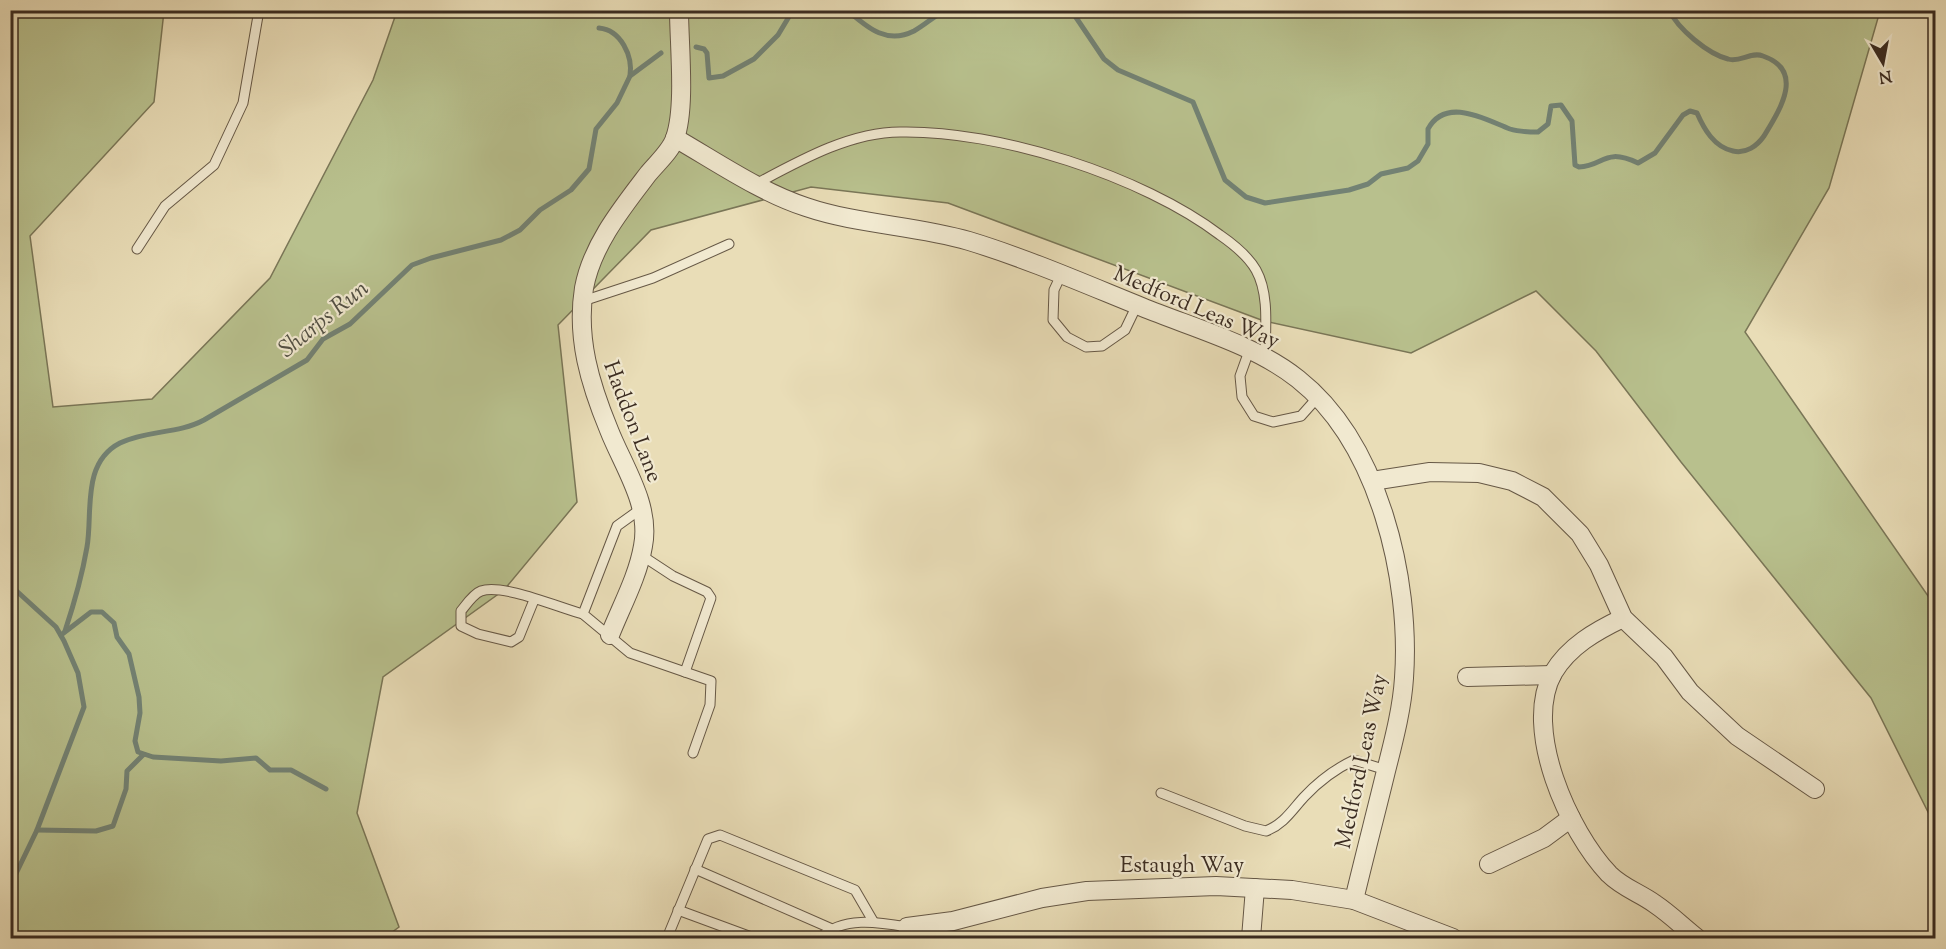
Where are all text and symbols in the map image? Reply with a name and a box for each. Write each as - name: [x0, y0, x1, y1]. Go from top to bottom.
- north arrow: [1853, 33, 1913, 93]
- text: N: [1877, 63, 1893, 88]
- street label: Medford Leas Way: [1108, 259, 1284, 358]
- water label: Sharps Run: [272, 272, 377, 367]
- street label: Haddon Lane: [593, 357, 669, 487]
- street label: Medford Leas Way: [1329, 671, 1397, 852]
- street label: Estaugh Way: [1120, 851, 1244, 883]

